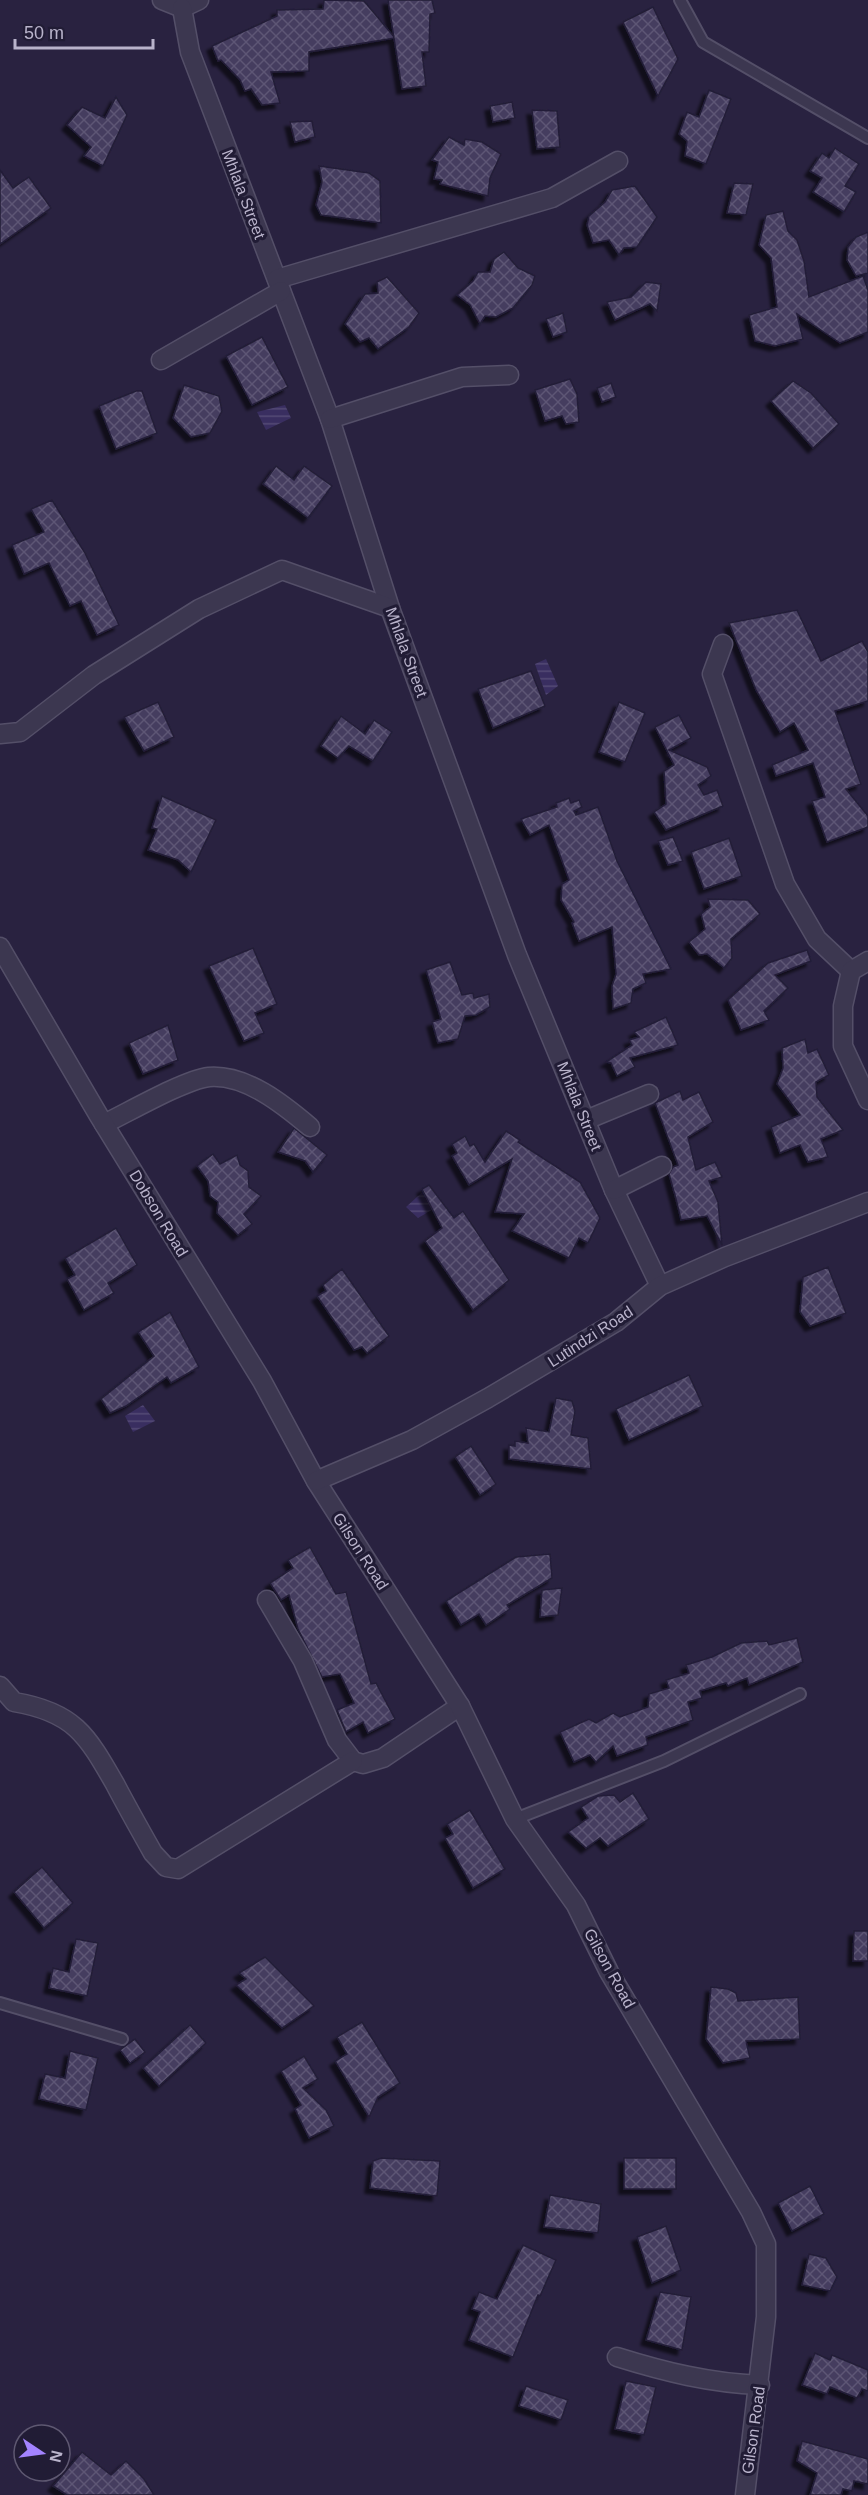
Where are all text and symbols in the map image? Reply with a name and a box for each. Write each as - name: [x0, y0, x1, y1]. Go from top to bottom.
- scale bar: [15, 12, 153, 50]
- text: 50 m: [24, 23, 64, 43]
- street label: Mhlala Street: [219, 147, 269, 242]
- street label: Mhlala Street: [382, 605, 431, 700]
- street label: Mhlala Street: [554, 1059, 605, 1154]
- street label: Dobson Road: [126, 1167, 191, 1260]
- street label: Lutindzi Road: [545, 1303, 636, 1370]
- street label: Gilson Road: [329, 1510, 392, 1593]
- street label: Gilson Road: [581, 1926, 638, 2011]
- street label: Gilson Road: [739, 2385, 768, 2475]
- north arrow: [12, 2423, 72, 2483]
- text: N: [47, 2449, 66, 2464]

